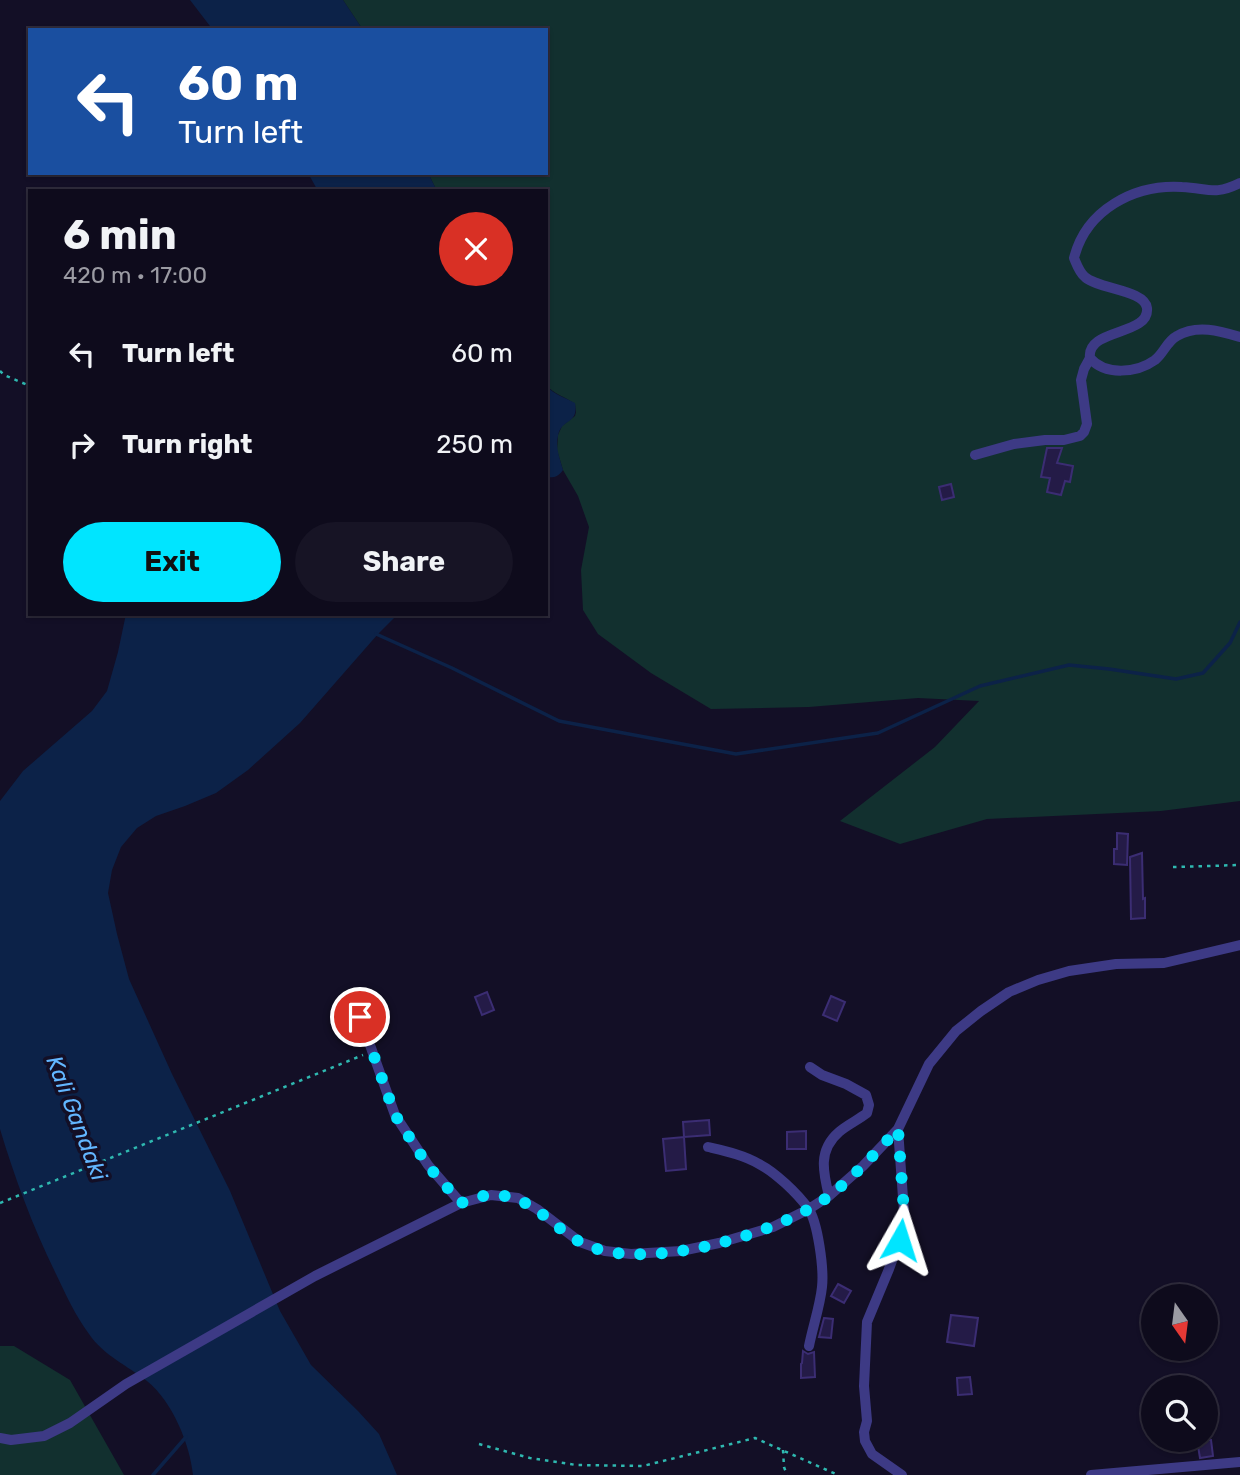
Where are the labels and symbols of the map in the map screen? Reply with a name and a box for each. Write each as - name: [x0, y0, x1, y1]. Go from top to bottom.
- pin: [330, 987, 390, 1047]
- water label: Kali Gandaki: [40, 1052, 114, 1186]
- position arrow: [863, 1203, 937, 1277]
- north arrow: [1141, 1284, 1218, 1362]

